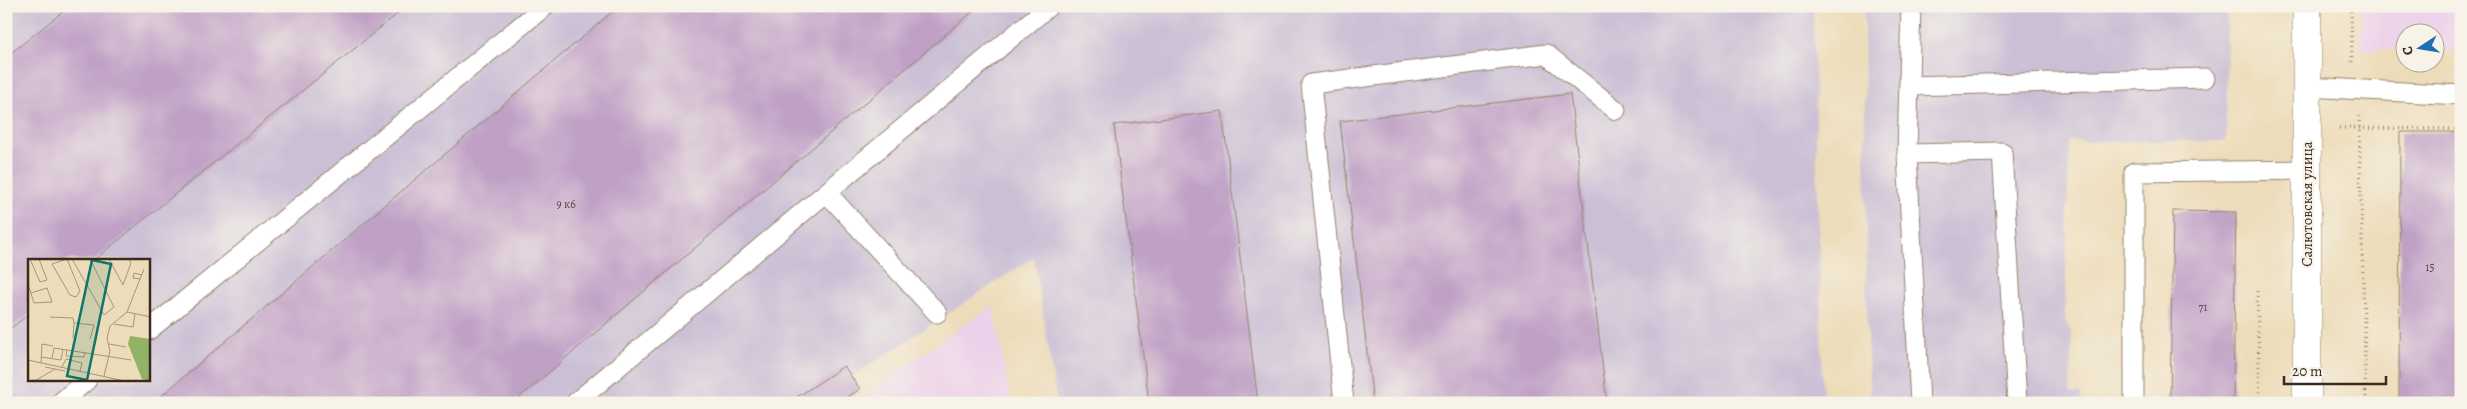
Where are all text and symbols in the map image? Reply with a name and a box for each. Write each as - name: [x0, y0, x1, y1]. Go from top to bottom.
- north arrow: [2394, 22, 2444, 72]
- text: С: [2398, 44, 2418, 57]
- street label: Салютовская улица: [2297, 141, 2317, 267]
- house number: 9 к6: [556, 196, 576, 212]
- inset map: [28, 259, 150, 382]
- house number: 15: [2425, 259, 2435, 275]
- house number: 71: [2198, 299, 2208, 315]
- scale bar: [2284, 354, 2387, 386]
- text: 20 m: [2292, 361, 2323, 381]

